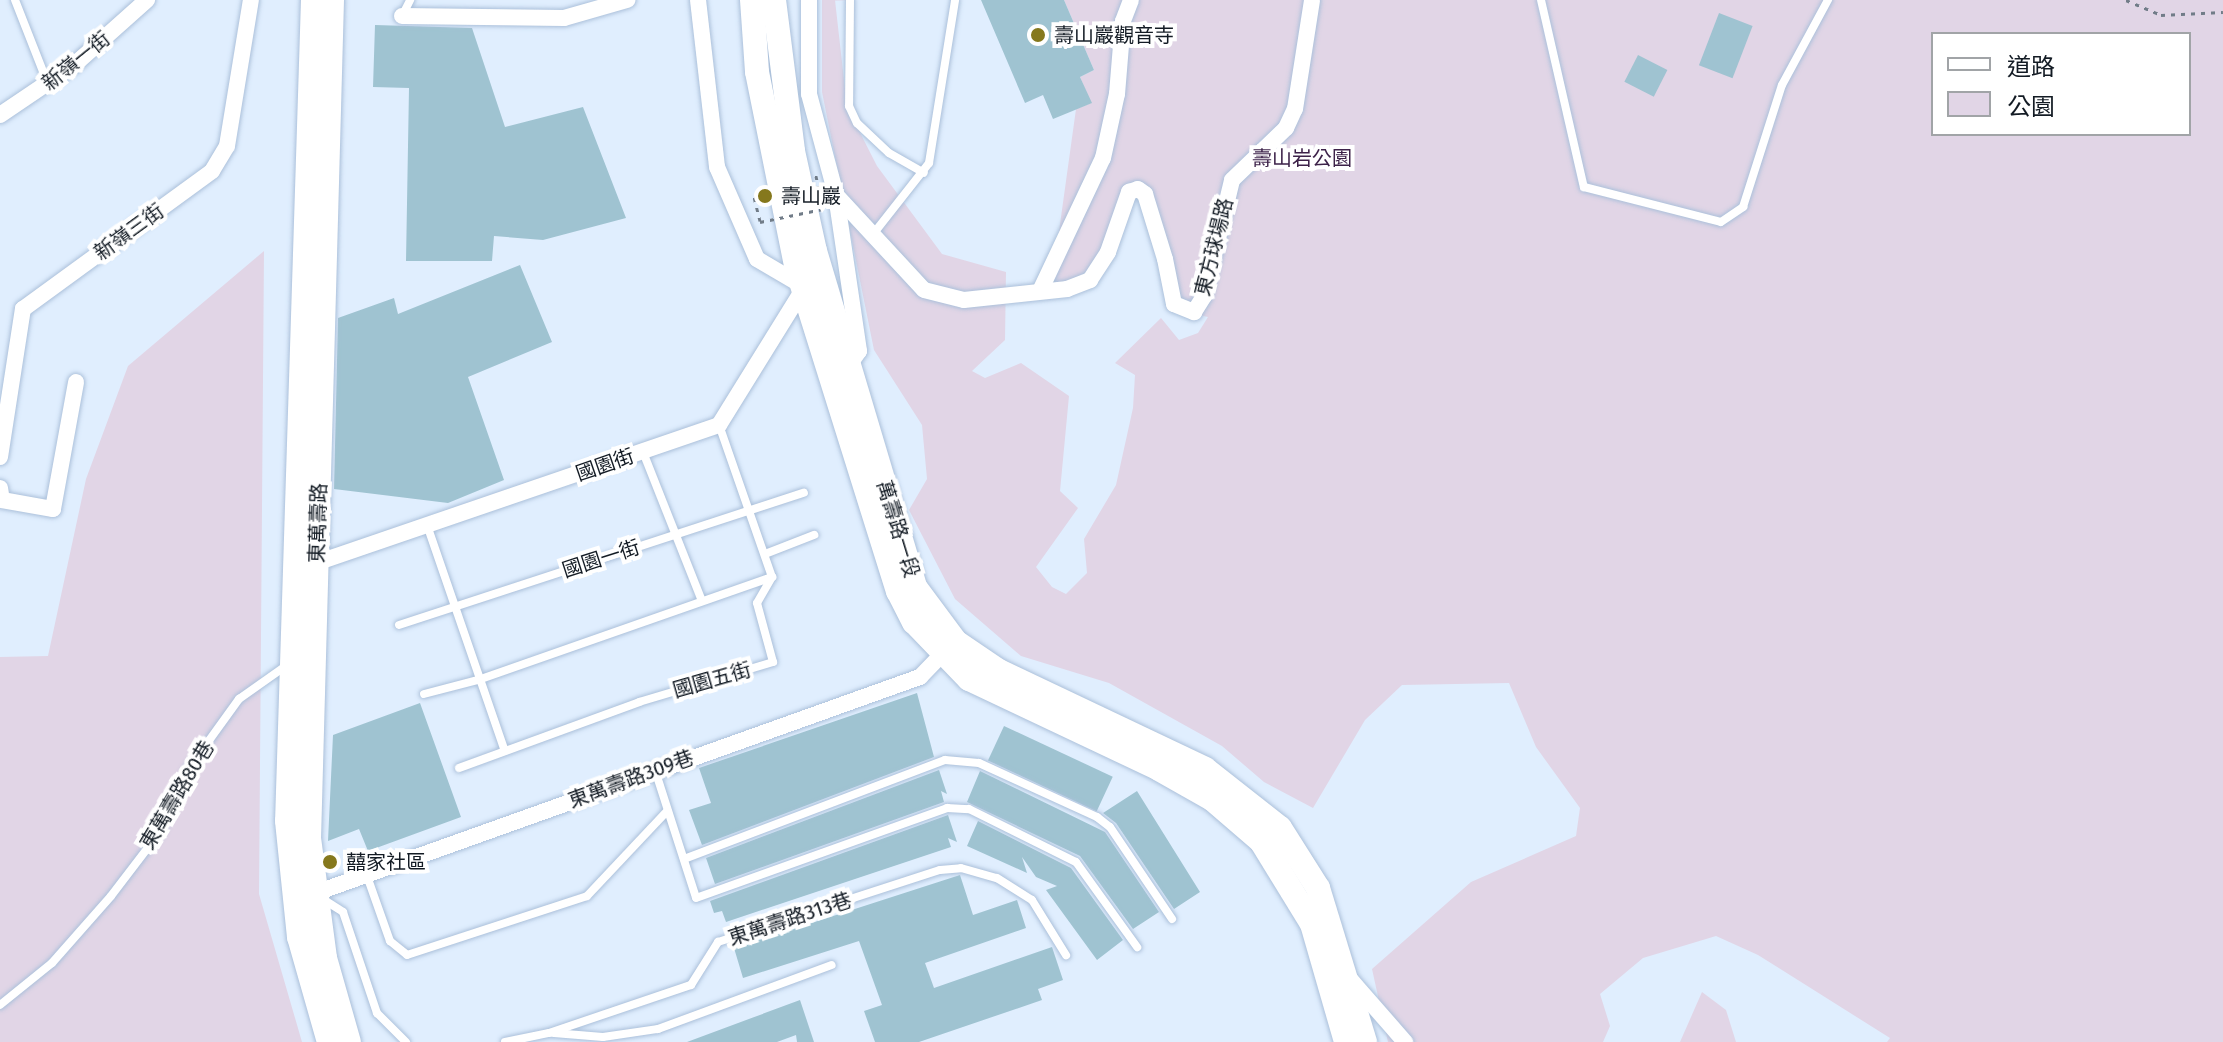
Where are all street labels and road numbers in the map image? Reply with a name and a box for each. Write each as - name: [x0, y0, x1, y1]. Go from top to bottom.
- street label: 新嶺一街: [37, 27, 115, 95]
- street label: 東方球場路: [1190, 196, 1238, 298]
- street label: 新嶺三街: [90, 199, 168, 265]
- street label: 國園街: [573, 444, 637, 486]
- street label: 萬壽路一段: [872, 478, 924, 580]
- street label: 東萬壽路: [305, 483, 331, 563]
- street label: 國園一街: [559, 535, 643, 583]
- street label: 國園五街: [670, 657, 754, 703]
- street label: 東萬壽路80巷: [135, 736, 219, 854]
- street label: 東萬壽路309巷: [565, 745, 697, 813]
- street label: 東萬壽路313巷: [725, 888, 855, 950]

